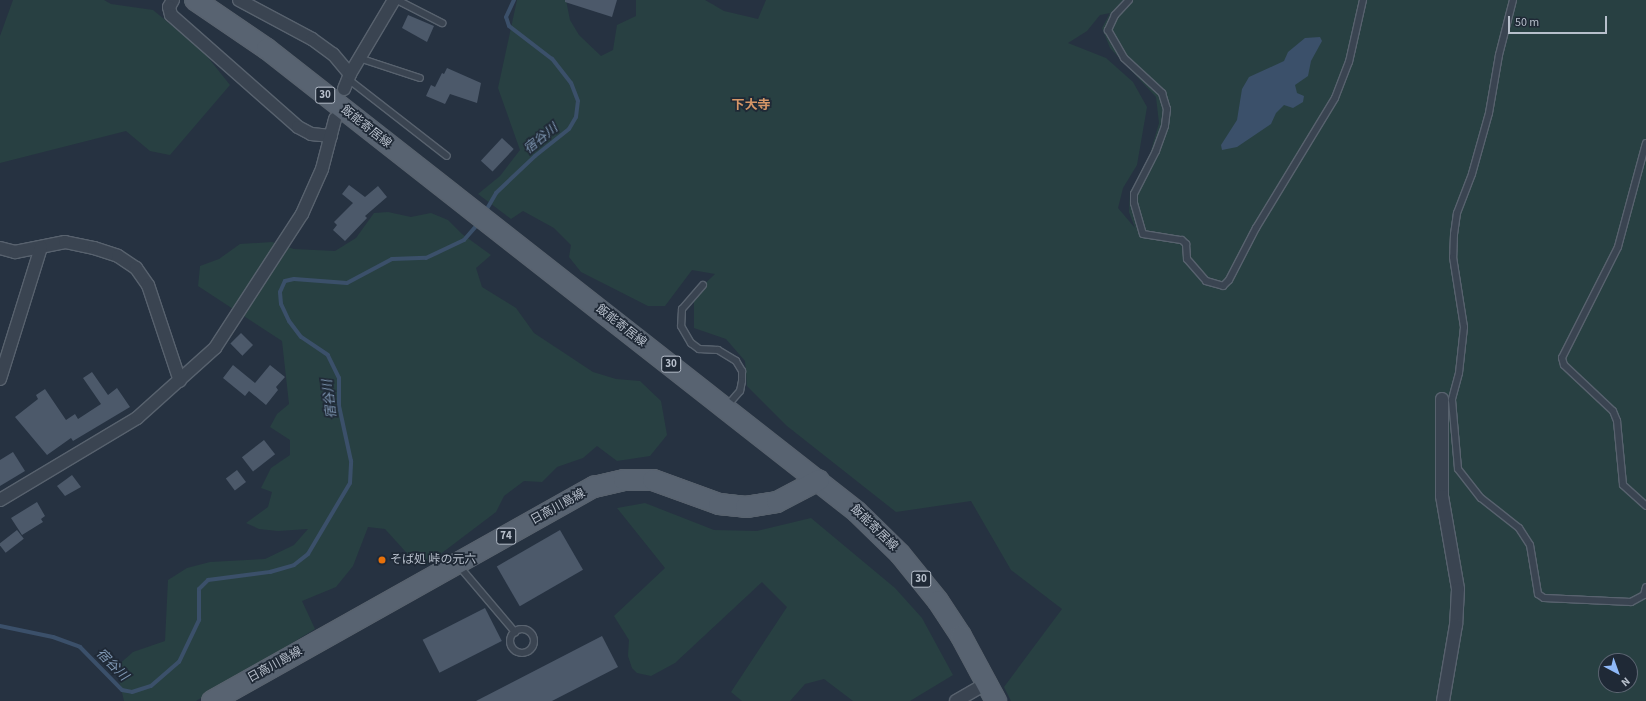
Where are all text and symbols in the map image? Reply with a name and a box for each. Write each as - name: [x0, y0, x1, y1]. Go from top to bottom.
- scale bar: [1510, 8, 1609, 34]
- text: 50 m: [1515, 14, 1539, 31]
- road number: 30: [315, 86, 335, 104]
- district label: 下大寺: [732, 97, 770, 113]
- street label: 飯能寄居線: [338, 103, 394, 151]
- water label: 宿谷川: [521, 121, 561, 157]
- street label: 飯能寄居線: [593, 302, 649, 350]
- road number: 30: [661, 355, 681, 373]
- water label: 宿谷川: [320, 379, 340, 419]
- street label: 日高川島線: [528, 486, 588, 528]
- street label: 飯能寄居線: [847, 502, 901, 554]
- road number: 74: [496, 527, 516, 545]
- place label: そば処 峠の元六: [390, 553, 476, 567]
- marker: そば処 峠の元六: [377, 555, 387, 565]
- road number: 30: [911, 570, 931, 588]
- street label: 日高川島線: [245, 644, 305, 686]
- water label: 宿谷川: [93, 646, 131, 684]
- north arrow: [1598, 653, 1638, 693]
- text: N: [1618, 674, 1633, 690]

